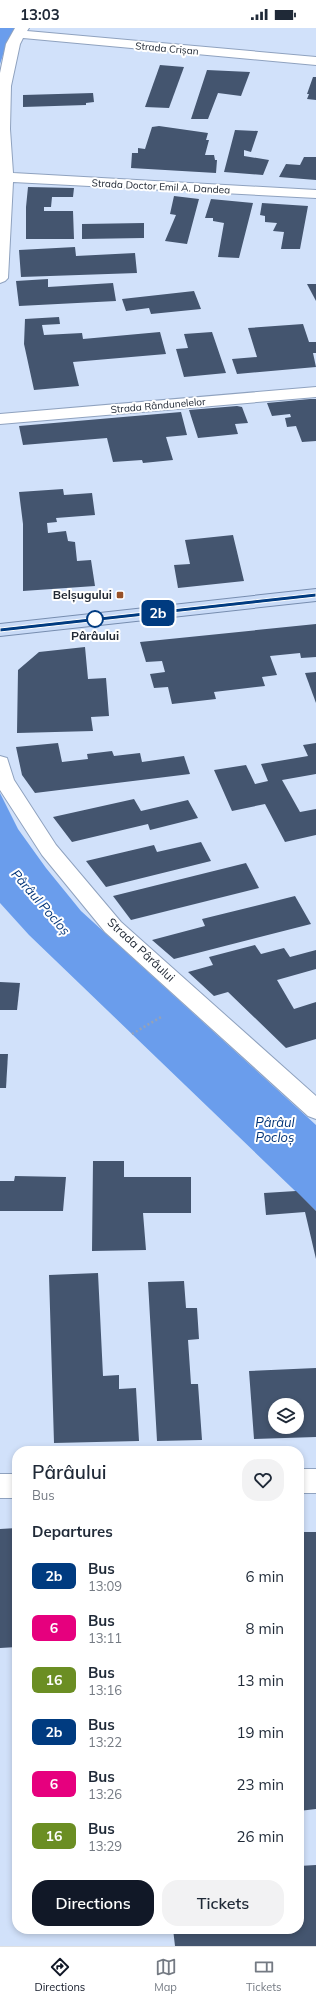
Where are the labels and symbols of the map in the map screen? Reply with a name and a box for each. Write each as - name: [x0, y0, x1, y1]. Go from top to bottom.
- street label: Strada Crișan: [135, 39, 199, 58]
- street label: Strada Doctor Emil A. Dandea: [91, 176, 231, 197]
- street label: Strada Rândunelelor: [110, 395, 206, 416]
- place label: Belșugului: [53, 587, 112, 603]
- marker: Belșugului: [115, 590, 125, 600]
- line badge: 2b: [140, 600, 176, 626]
- marker: Pârâului: [86, 610, 104, 628]
- place label: Pârâului: [71, 628, 119, 643]
- water label: Pârâul Pocloș: [7, 866, 74, 939]
- street label: Strada Pârâului: [104, 915, 178, 985]
- water label: Pârâul Pocloș: [255, 1114, 296, 1146]

